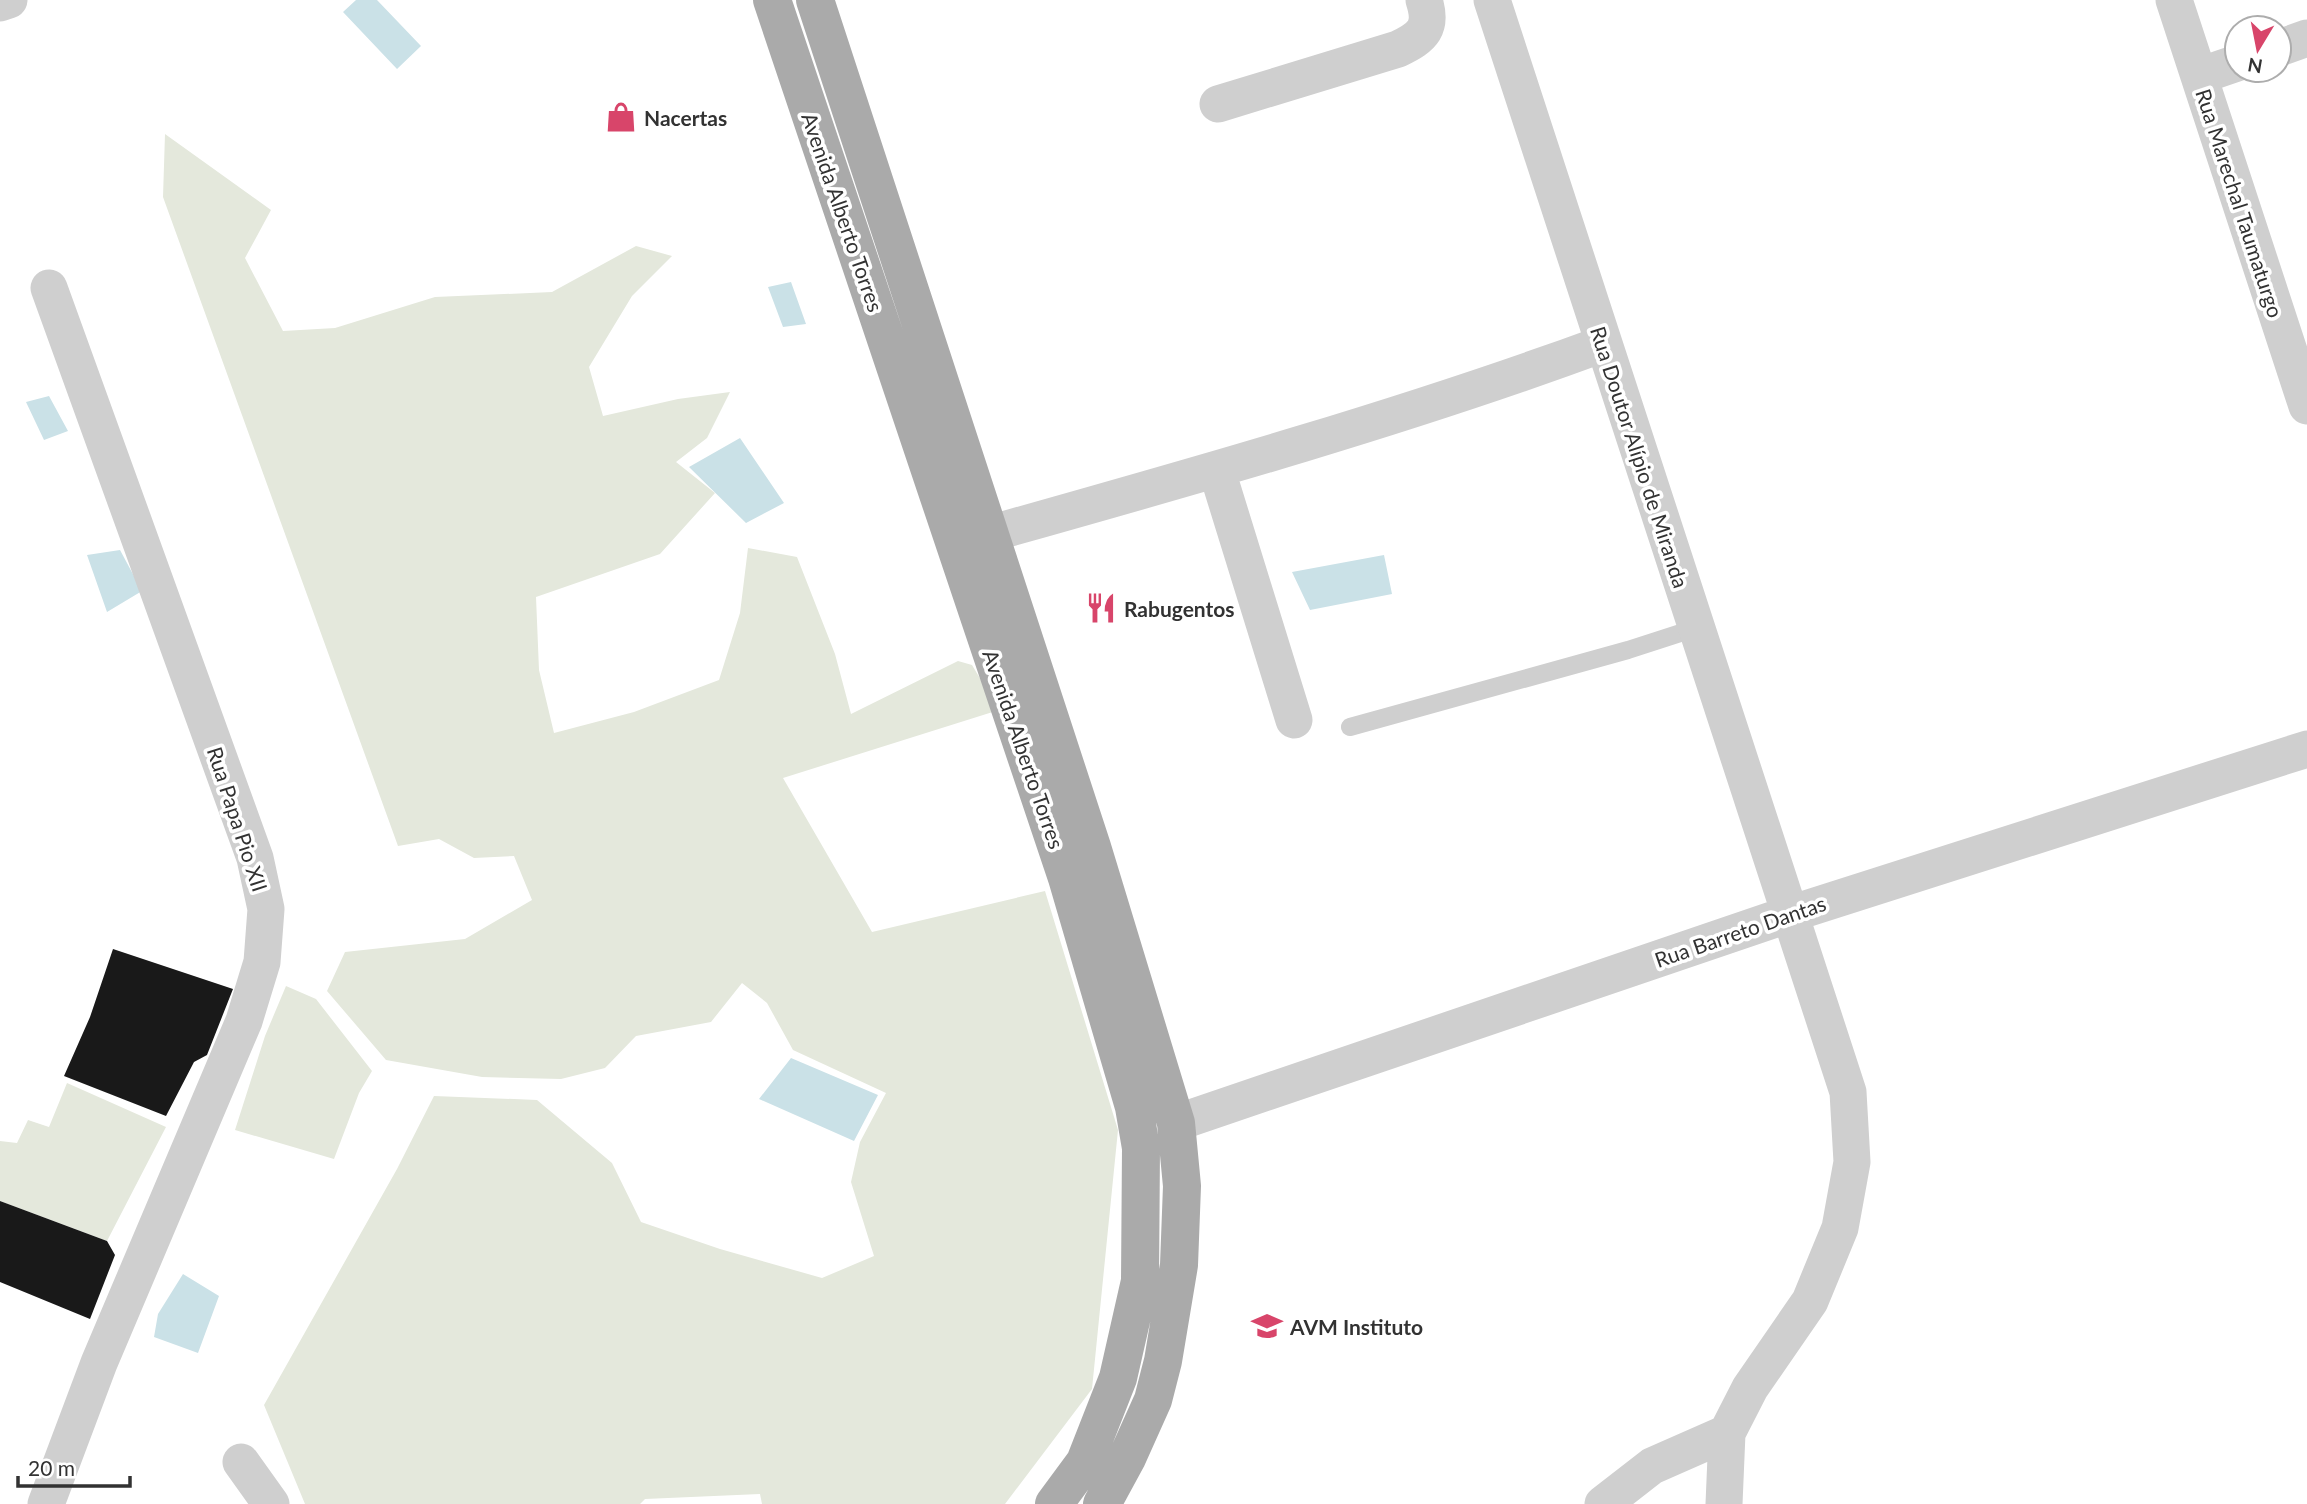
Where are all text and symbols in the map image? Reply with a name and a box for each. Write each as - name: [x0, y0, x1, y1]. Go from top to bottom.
- north arrow: [2223, 14, 2293, 84]
- text: N: [2246, 54, 2264, 79]
- street label: Rua Marechal Taumaturgo: [2191, 85, 2289, 321]
- shop icon: Nacertas: [604, 100, 638, 134]
- place label: Nacertas: [644, 105, 727, 130]
- street label: Avenida Alberto Torres: [797, 109, 889, 315]
- street label: Rua Doutor Alípio de Miranda: [1586, 323, 1694, 591]
- restaurant icon: Rabugentos: [1084, 591, 1118, 625]
- place label: Rabugentos: [1124, 596, 1235, 621]
- street label: Avenida Alberto Torres: [978, 646, 1070, 852]
- street label: Rua Papa Pio XII: [203, 743, 273, 895]
- street label: Rua Barreto Dantas: [1651, 890, 1829, 972]
- school or university icon: AVM Instituto: [1250, 1309, 1284, 1343]
- place label: AVM Instituto: [1289, 1314, 1423, 1339]
- scale bar: [18, 1444, 130, 1488]
- text: 20 m: [28, 1455, 75, 1480]

